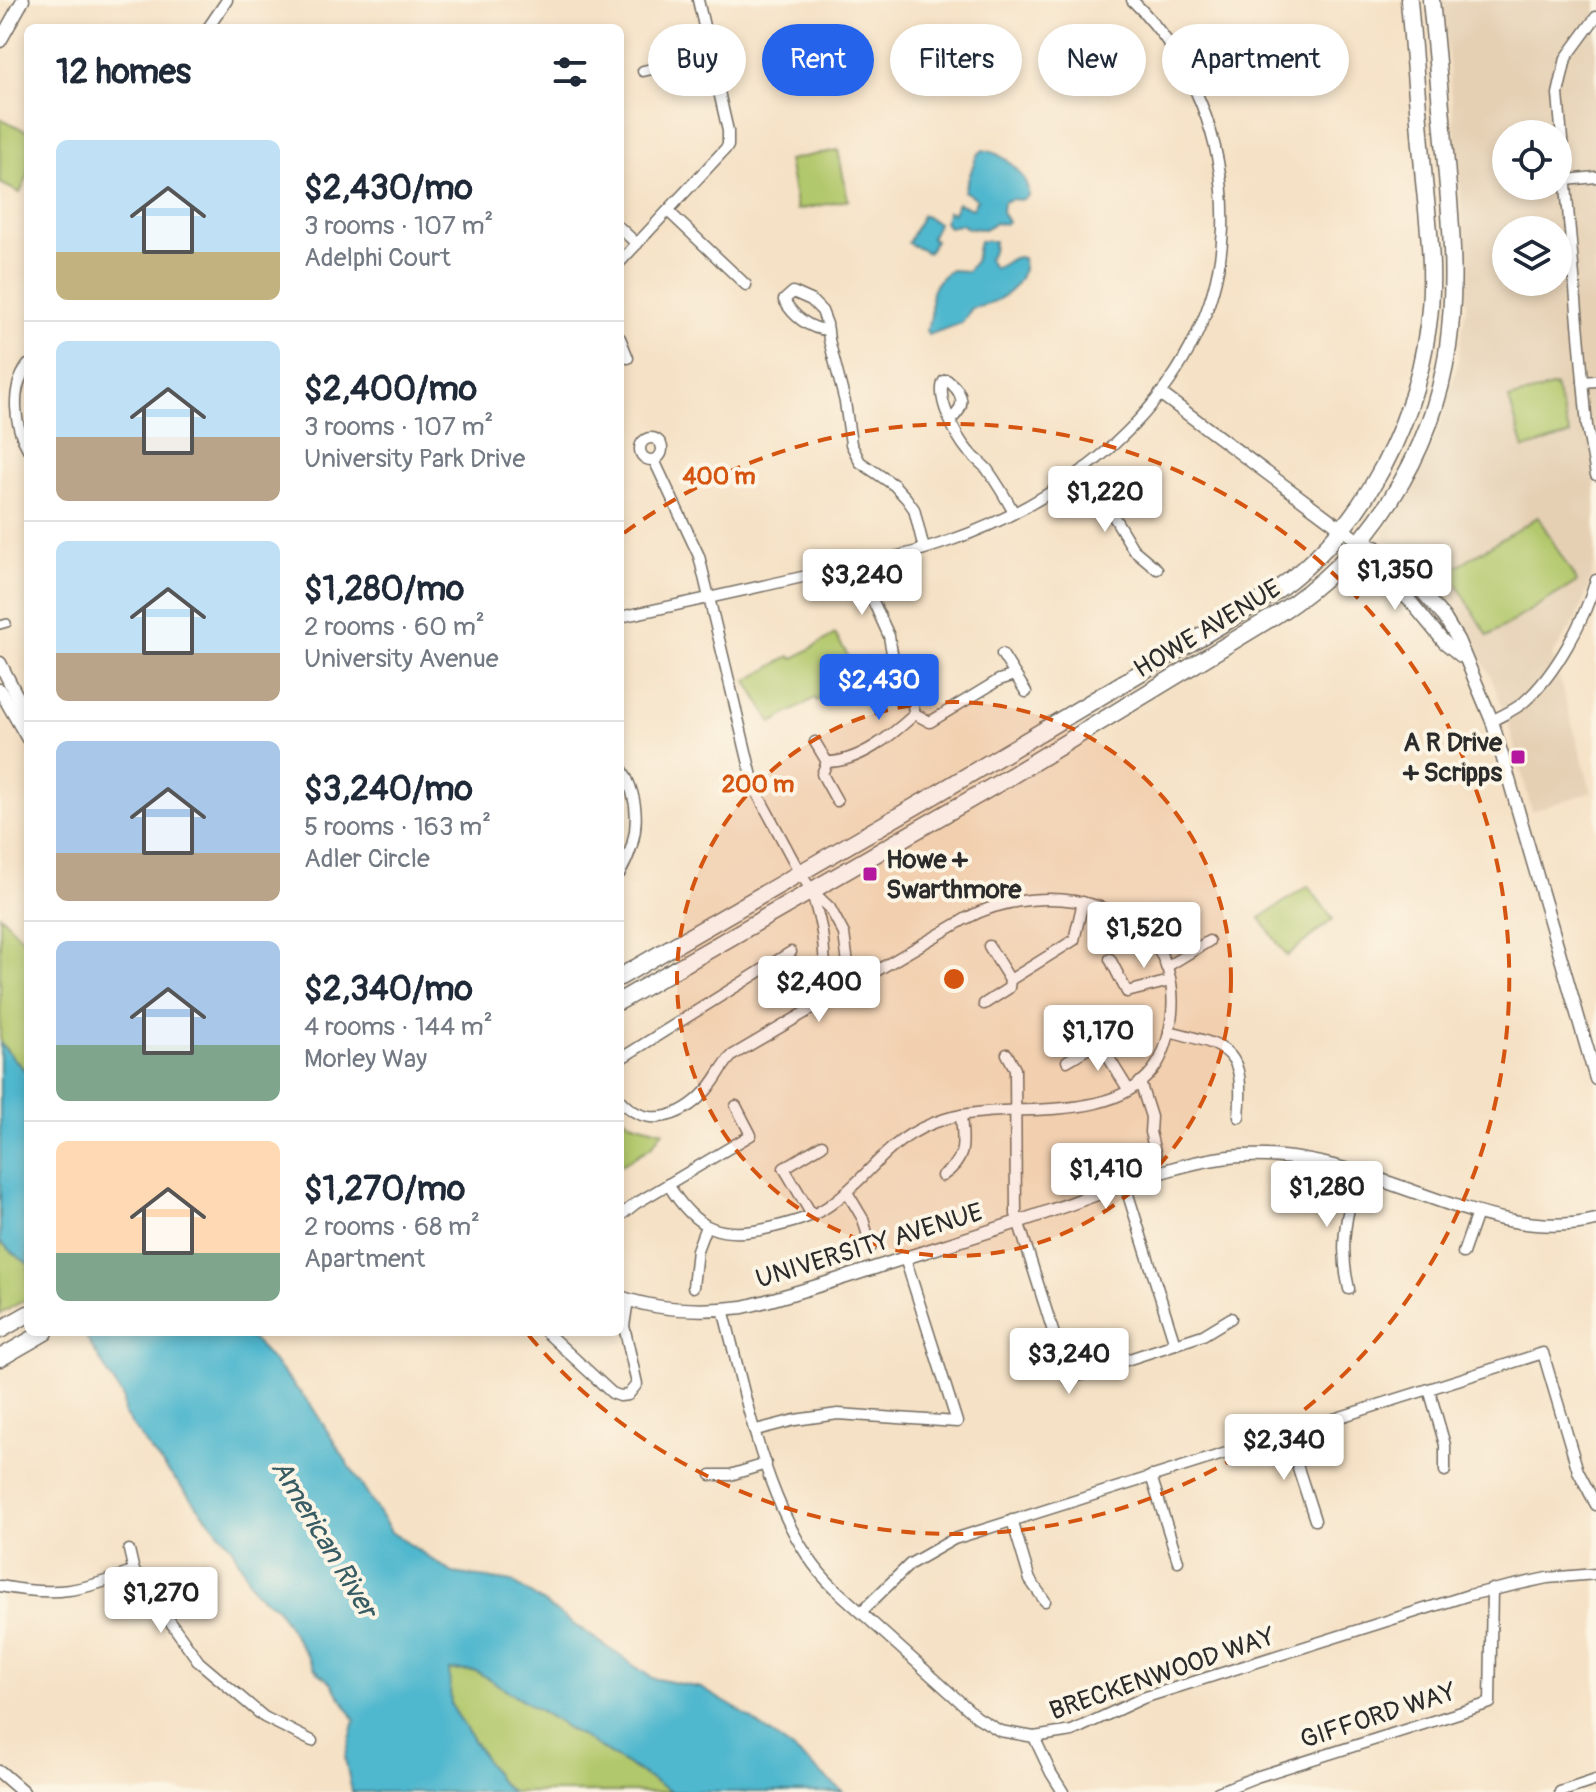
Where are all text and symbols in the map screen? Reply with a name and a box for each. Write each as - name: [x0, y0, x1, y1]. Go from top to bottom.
- chip: Buy: [648, 24, 746, 96]
- chip: Rent: [762, 24, 874, 96]
- chip: Filters: [890, 24, 1022, 96]
- chip: New: [1038, 24, 1146, 96]
- chip: Apartment: [1162, 24, 1349, 96]
- icon: filters: [548, 50, 592, 94]
- text: 12 homes: [56, 51, 191, 94]
- map controls: [1492, 120, 1572, 296]
- button: locate: [1492, 120, 1572, 200]
- text: $2,430/mo: [304, 167, 473, 210]
- icon: home: [120, 172, 216, 268]
- text: 3 rooms · 107 m²: [304, 210, 493, 242]
- button: layers: [1492, 216, 1572, 296]
- text: Adelphi Court: [304, 242, 451, 274]
- text: $2,400/mo: [304, 368, 477, 411]
- icon: home: [120, 373, 216, 469]
- text: 3 rooms · 107 m²: [304, 411, 493, 443]
- text: University Park Drive: [304, 443, 525, 475]
- text: 400 m: [682, 462, 756, 491]
- pin: $1,220: [1040, 466, 1170, 534]
- text: $1,220: [1066, 476, 1144, 508]
- pin: $1,350: [1330, 544, 1460, 612]
- pin: $3,240: [797, 549, 927, 617]
- text: $1,350: [1356, 554, 1434, 586]
- text: $3,240: [821, 559, 903, 591]
- text: $1,280/mo: [304, 568, 464, 611]
- street label: HOWE AVENUE: [1128, 572, 1287, 685]
- icon: home: [120, 573, 216, 669]
- text: 2 rooms · 60 m²: [304, 611, 485, 643]
- text: University Avenue: [304, 643, 499, 675]
- pin: $2,430: [814, 654, 944, 722]
- text: $2,430: [838, 664, 920, 696]
- place label: A R Drive + Scripps: [1402, 727, 1503, 789]
- marker: A R Drive + Scripps: [1509, 748, 1527, 766]
- text: $3,240/mo: [304, 768, 473, 811]
- text: 200 m: [722, 770, 794, 799]
- icon: home: [120, 773, 216, 869]
- text: 5 rooms · 163 m²: [304, 811, 491, 843]
- text: Adler Circle: [304, 843, 430, 875]
- place label: Howe + Swarthmore: [886, 844, 1023, 906]
- marker: Howe + Swarthmore: [861, 865, 879, 883]
- pin: $1,520: [1079, 902, 1209, 970]
- text: $1,520: [1105, 912, 1183, 944]
- pin: $2,400: [754, 956, 884, 1024]
- centre of rings: [940, 965, 968, 993]
- text: $2,400: [776, 966, 862, 998]
- text: $2,340/mo: [304, 968, 473, 1011]
- icon: home: [120, 973, 216, 1069]
- pin: $1,170: [1033, 1005, 1163, 1073]
- text: 4 rooms · 144 m²: [304, 1011, 493, 1043]
- text: $1,170: [1062, 1015, 1134, 1047]
- text: Morley Way: [304, 1043, 427, 1075]
- pin: $1,410: [1041, 1143, 1171, 1211]
- text: $1,410: [1069, 1153, 1143, 1185]
- pin: $1,280: [1262, 1161, 1392, 1229]
- text: $1,270/mo: [304, 1168, 465, 1211]
- text: $1,280: [1289, 1171, 1365, 1203]
- icon: home: [120, 1173, 216, 1269]
- street label: UNIVERSITY AVENUE: [752, 1196, 987, 1296]
- text: 2 rooms · 68 m²: [304, 1211, 480, 1243]
- text: Apartment: [304, 1243, 425, 1275]
- pin: $3,240: [1004, 1328, 1134, 1396]
- text: $3,240: [1028, 1338, 1110, 1370]
- pin: $2,340: [1219, 1414, 1349, 1482]
- text: $2,340: [1243, 1424, 1325, 1456]
- water label: American River: [263, 1453, 386, 1627]
- pin: $1,270: [96, 1567, 226, 1635]
- text: $1,270: [123, 1577, 199, 1609]
- street label: BRECKENWOOD WAY: [1045, 1620, 1279, 1728]
- street label: GIFFORD WAY: [1296, 1676, 1460, 1756]

